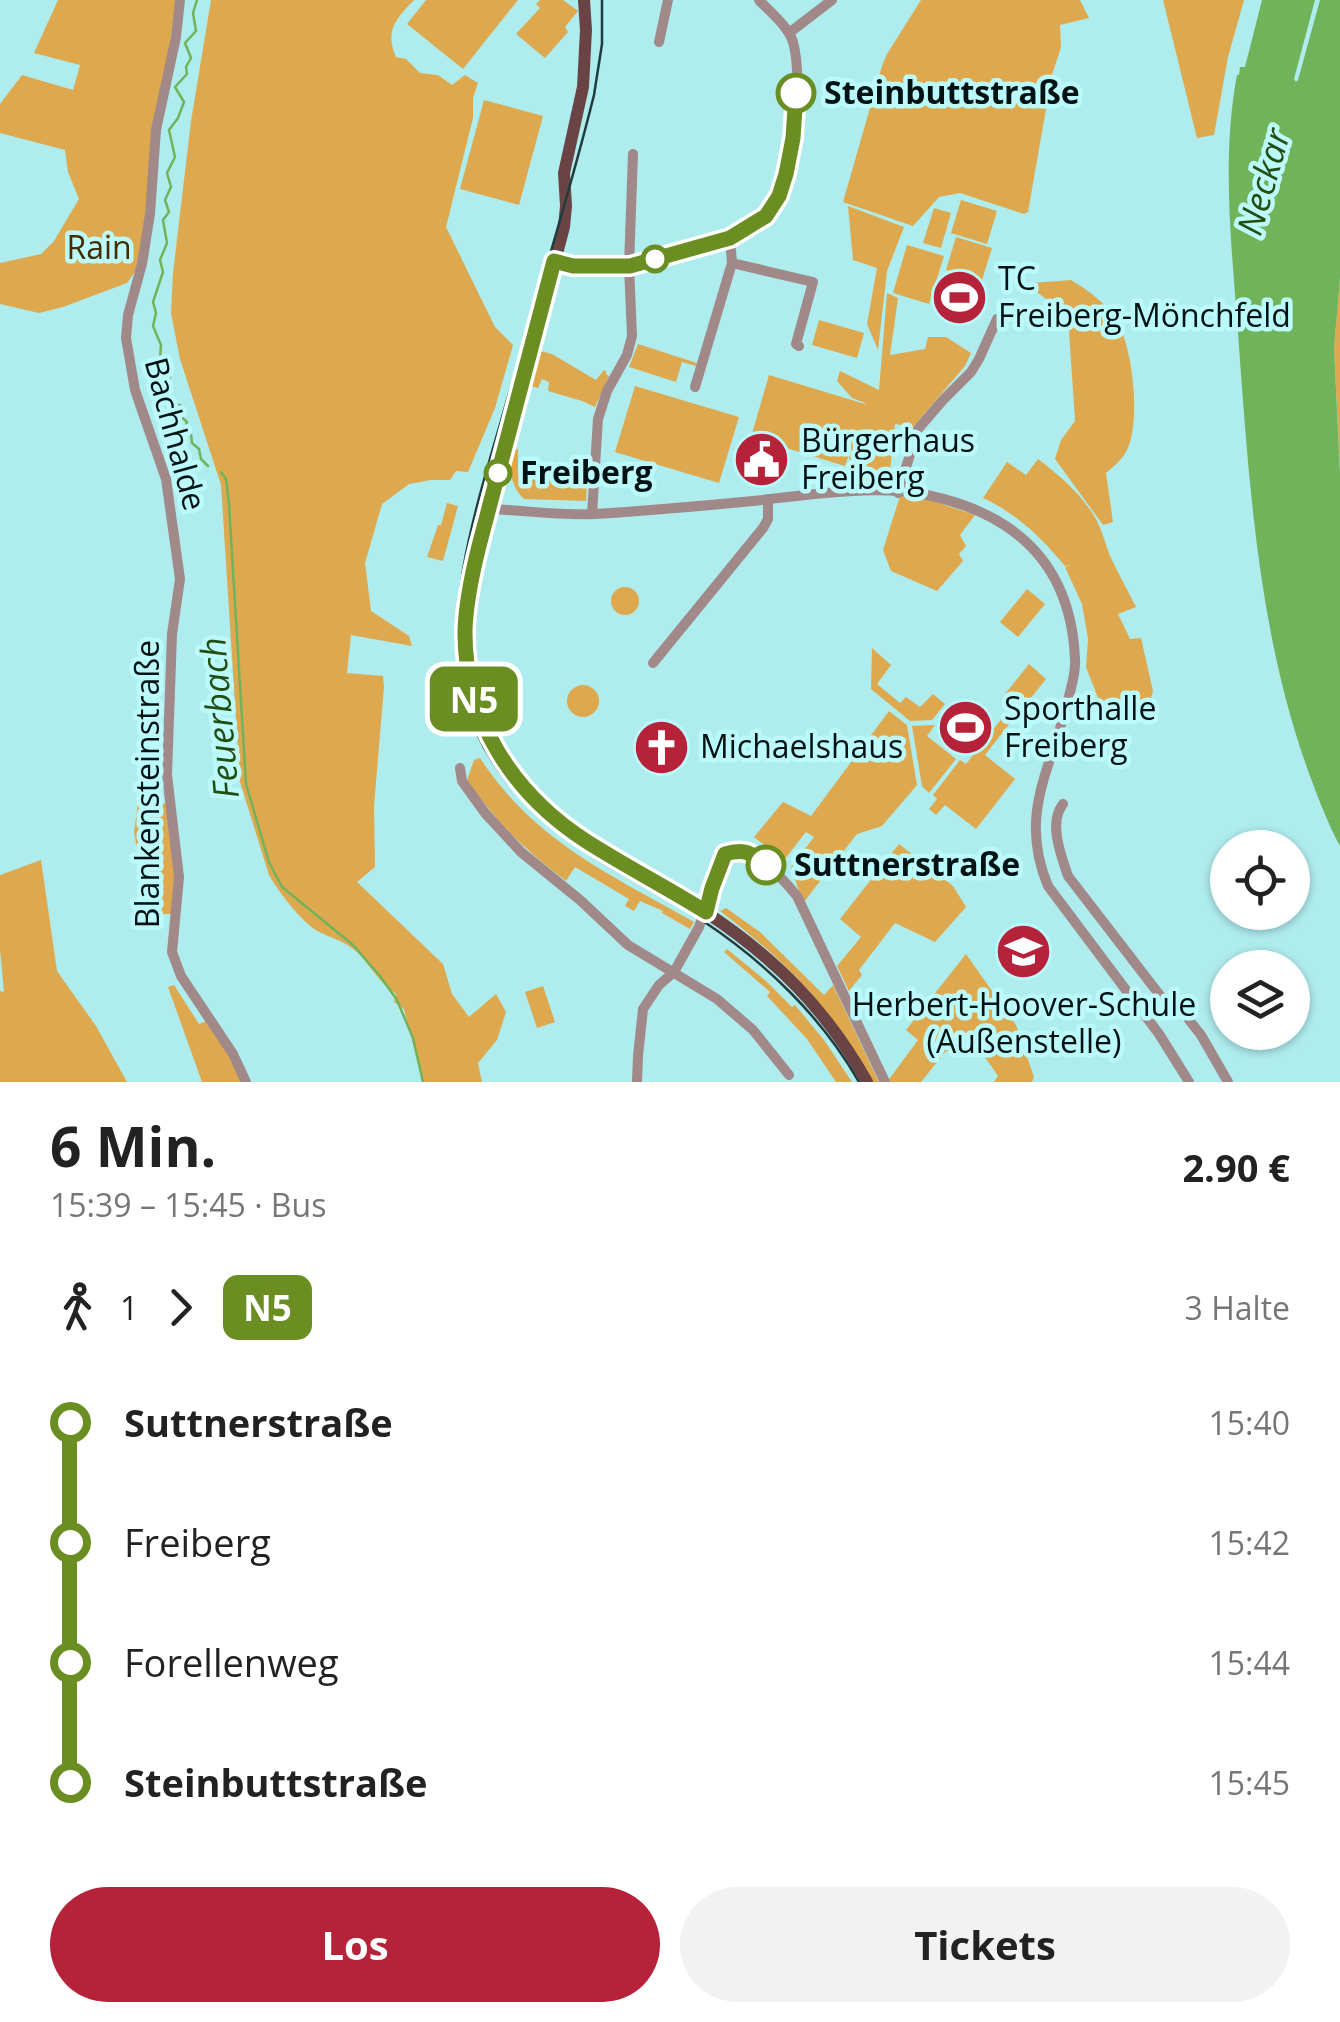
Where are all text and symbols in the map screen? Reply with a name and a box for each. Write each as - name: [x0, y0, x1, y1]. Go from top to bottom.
- place label: Steinbuttstraße: [824, 70, 1080, 113]
- marker: Steinbuttstraße: [777, 74, 815, 112]
- water label: Neckar: [1225, 122, 1300, 240]
- park label: Rain: [66, 225, 132, 268]
- unlabelled marker: [642, 246, 668, 272]
- place label: TC Freiberg-Mönchfeld: [998, 256, 1291, 336]
- sports icon: TC Freiberg-Mönchfeld: [929, 267, 989, 327]
- street label: Bachhalde: [135, 352, 217, 515]
- place label: Bürgerhaus Freiberg: [801, 418, 975, 498]
- public building icon: Bürgerhaus Freiberg: [732, 429, 792, 489]
- place label: Freiberg: [520, 450, 653, 493]
- marker: Freiberg: [485, 460, 511, 486]
- water label: Feuerbach: [188, 636, 249, 801]
- street label: Blankensteinstraße: [125, 640, 168, 928]
- line badge: N5: [429, 666, 519, 732]
- text: N5: [450, 676, 498, 723]
- place label: Sporthalle Freiberg: [1004, 686, 1156, 766]
- sports icon: Sporthalle Freiberg: [935, 697, 995, 757]
- church icon: Michaelshaus: [631, 717, 691, 777]
- place label: Michaelshaus: [700, 724, 903, 767]
- map controls: [1210, 830, 1310, 1050]
- button: locate: [1210, 830, 1310, 930]
- place label: Suttnerstraße: [794, 842, 1020, 885]
- marker: Suttnerstraße: [747, 846, 785, 884]
- school or university icon: Herbert-Hoover-Schule (Außenstelle): [994, 921, 1054, 981]
- button: layers: [1210, 950, 1310, 1050]
- place label: Herbert-Hoover-Schule (Außenstelle): [852, 982, 1196, 1062]
- text: 6 Min.: [50, 1108, 216, 1183]
- text: 2.90 €: [1182, 1141, 1290, 1193]
- text: 15:39 – 15:45 · Bus: [50, 1183, 326, 1226]
- icon: walk: [50, 1280, 105, 1335]
- icon: forward: [153, 1280, 208, 1335]
- text: N5: [243, 1284, 292, 1331]
- text: 1: [120, 1286, 138, 1329]
- text: 3 Halte: [1185, 1286, 1290, 1329]
- text: Suttnerstraße: [124, 1396, 393, 1448]
- text: 15:40: [1208, 1401, 1290, 1444]
- text: Freiberg: [124, 1516, 271, 1568]
- text: 15:42: [1208, 1521, 1290, 1564]
- text: Forellenweg: [124, 1636, 339, 1688]
- text: 15:44: [1208, 1641, 1290, 1684]
- text: Steinbuttstraße: [124, 1756, 428, 1808]
- text: 15:45: [1208, 1761, 1290, 1804]
- button: Los: [50, 1887, 660, 2002]
- button: Tickets: [680, 1887, 1290, 2002]

